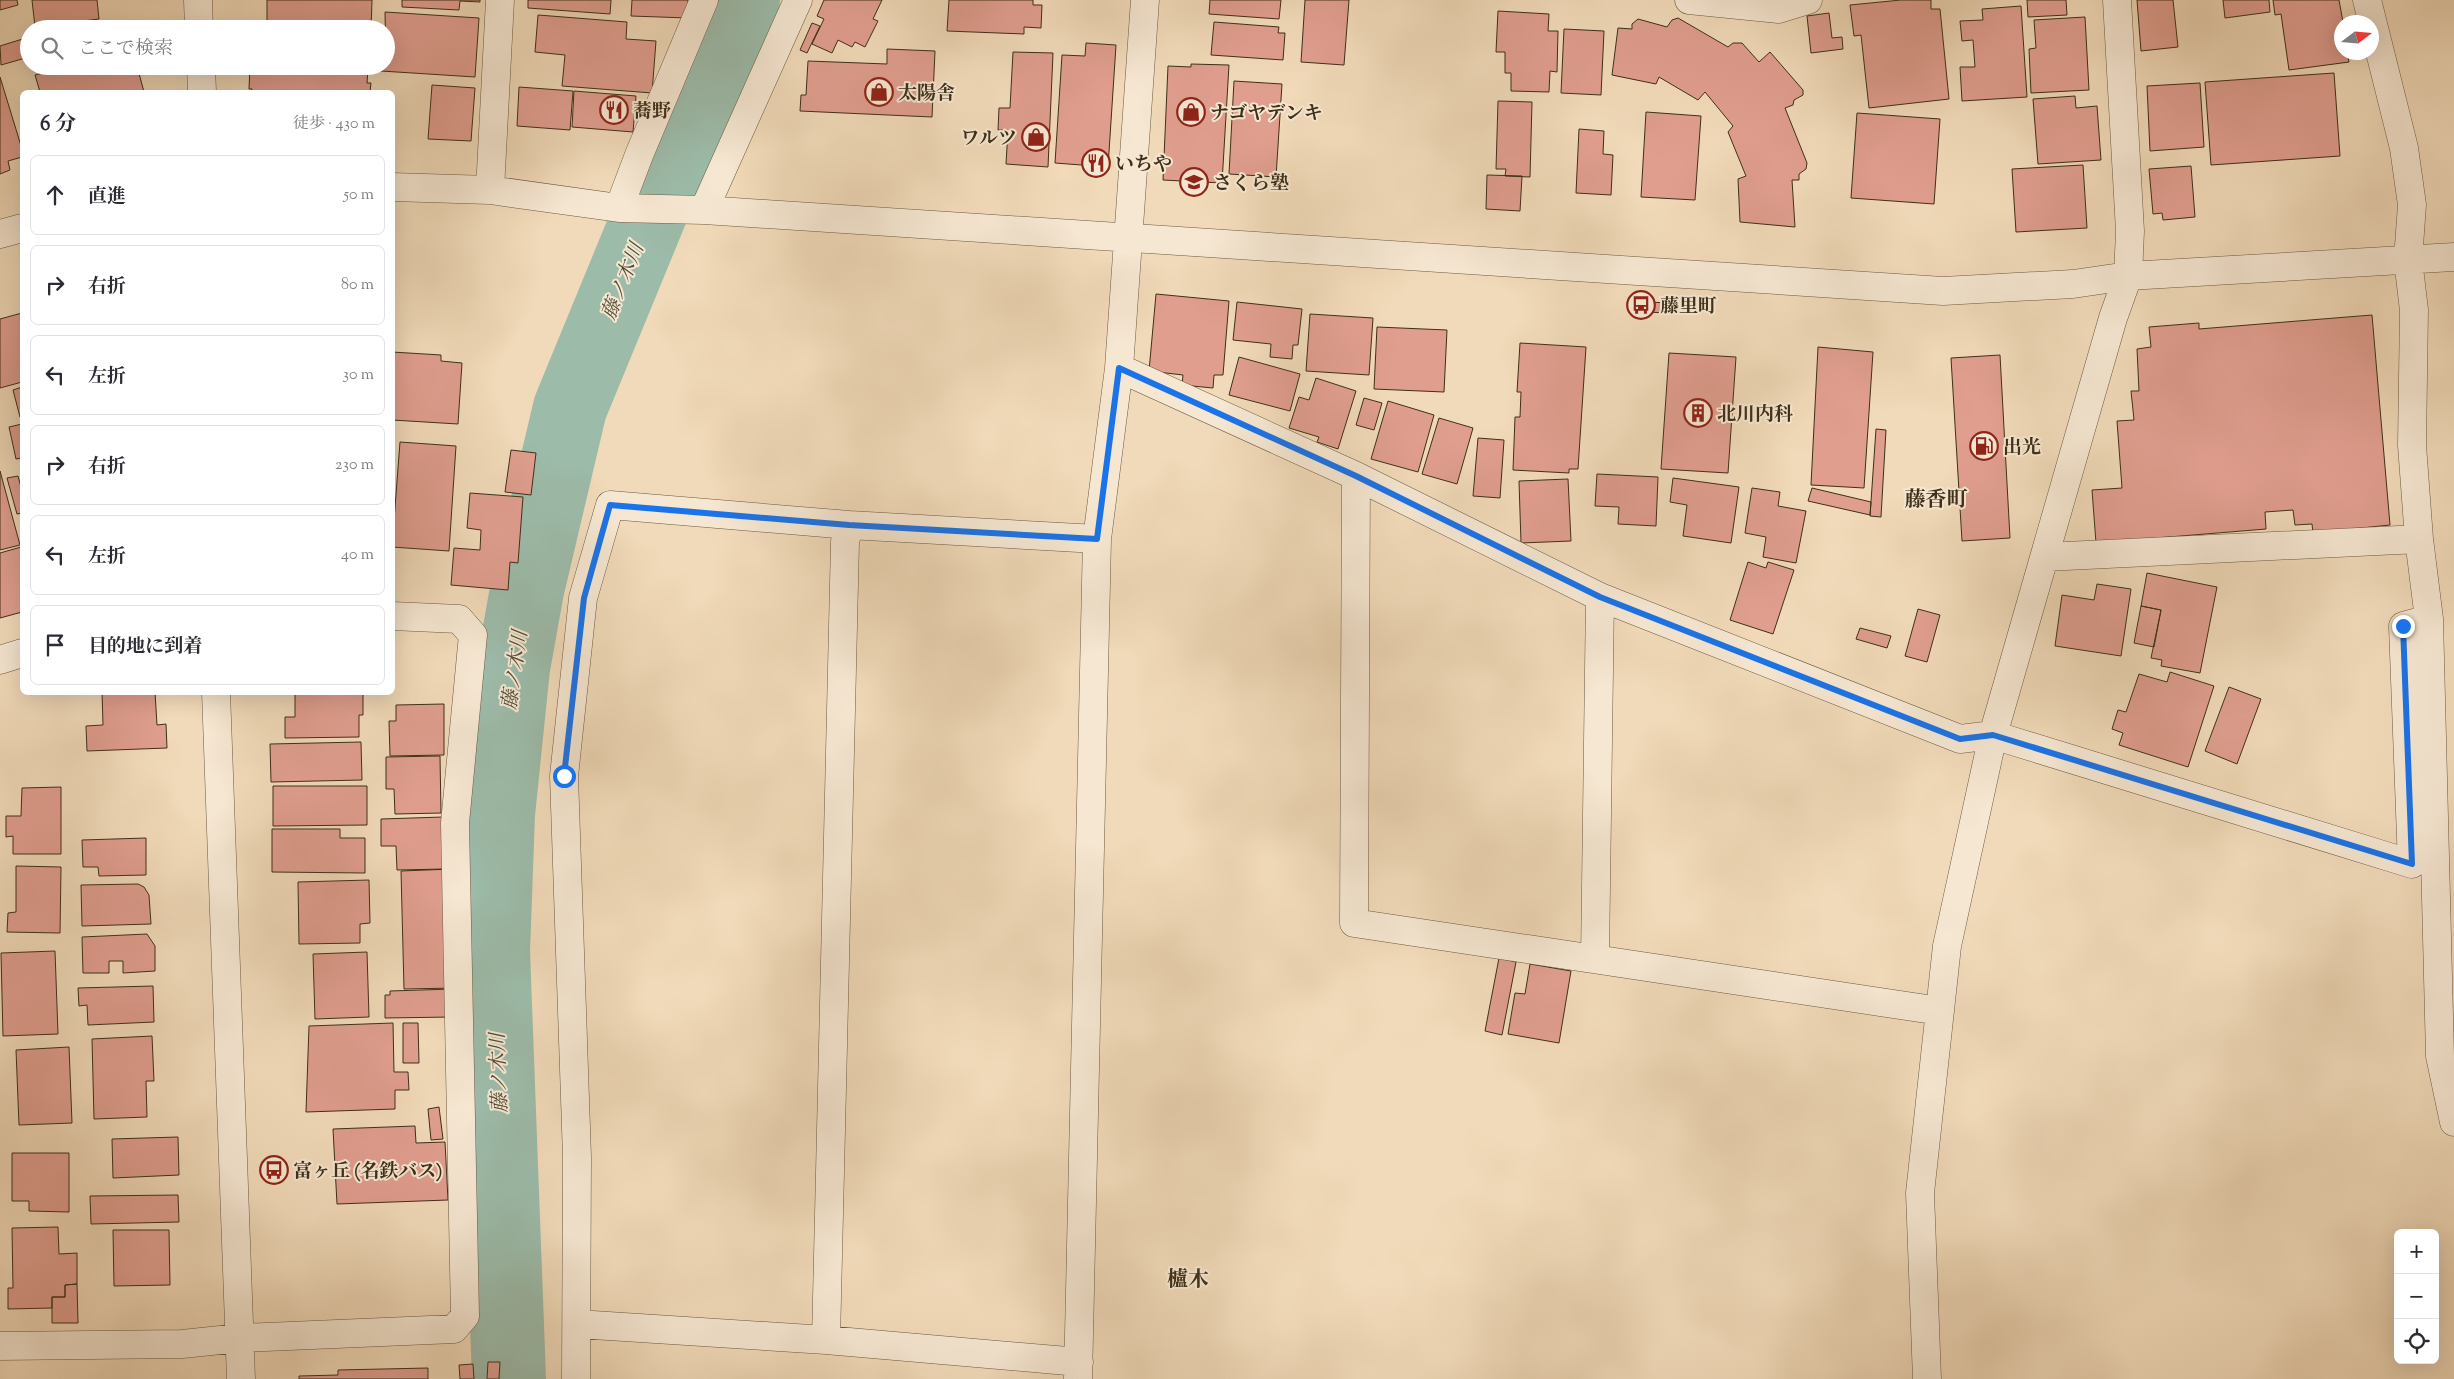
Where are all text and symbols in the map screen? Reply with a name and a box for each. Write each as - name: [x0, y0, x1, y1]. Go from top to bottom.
- north arrow: [2334, 15, 2379, 60]
- search box: [20, 20, 395, 75]
- icon: search: [38, 34, 66, 62]
- text: ここで検索: [78, 36, 173, 63]
- shop icon: 太陽舎: [864, 77, 894, 107]
- place label: 太陽舎: [898, 81, 955, 108]
- restaurant icon: 蕎野: [599, 95, 629, 125]
- shop icon: ナゴヤデンキ: [1176, 97, 1206, 127]
- place label: 蕎野: [633, 99, 671, 126]
- place label: ナゴヤデンキ: [1210, 101, 1323, 128]
- text: 6 分: [40, 110, 76, 140]
- text: 徒歩 · 430 m: [293, 113, 375, 136]
- shop icon: ワルツ: [1021, 122, 1051, 152]
- place label: ワルツ: [961, 126, 1017, 153]
- restaurant icon: いちや: [1081, 148, 1111, 178]
- place label: いちや: [1115, 152, 1172, 179]
- school or university icon: さくら塾: [1179, 167, 1209, 197]
- place label: さくら塾: [1213, 171, 1289, 198]
- icon: ahead: [41, 181, 69, 209]
- text: 直進: [88, 184, 126, 211]
- text: 50 m: [343, 184, 374, 207]
- water label: 藤ノ木川: [596, 238, 653, 324]
- icon: right: [41, 271, 69, 299]
- text: 右折: [88, 274, 126, 301]
- text: 80 m: [341, 274, 374, 297]
- bus stop icon: 藤里町: [1626, 290, 1656, 320]
- place label: 藤里町: [1660, 294, 1717, 321]
- icon: left: [41, 361, 69, 389]
- text: 左折: [88, 364, 126, 391]
- text: 30 m: [343, 364, 374, 387]
- building icon: 北川内科: [1683, 398, 1713, 428]
- place label: 北川内科: [1717, 402, 1793, 429]
- fuel station icon: 出光: [1969, 431, 1999, 461]
- place label: 出光: [2003, 435, 2041, 462]
- icon: right: [41, 451, 69, 479]
- text: 右折: [88, 454, 126, 481]
- text: 230 m: [335, 454, 374, 477]
- district label: 藤香町: [1905, 486, 1968, 516]
- icon: left: [41, 541, 69, 569]
- text: 左折: [88, 544, 126, 571]
- text: 40 m: [341, 544, 374, 567]
- route end: [2392, 615, 2415, 638]
- water label: 藤ノ木川: [497, 627, 537, 712]
- icon: arrive: [41, 631, 69, 659]
- text: 目的地に到着: [88, 634, 202, 661]
- route start: [553, 765, 576, 788]
- water label: 藤ノ木川: [485, 1030, 516, 1113]
- bus stop icon: 富ヶ丘 (名鉄バス): [259, 1155, 289, 1185]
- place label: 富ヶ丘 (名鉄バス): [293, 1159, 442, 1186]
- map controls: [2394, 1229, 2439, 1364]
- button: +: [2394, 1229, 2439, 1274]
- district label: 櫨木: [1167, 1266, 1209, 1296]
- button: −: [2394, 1274, 2439, 1319]
- button: locate: [2394, 1319, 2439, 1364]

